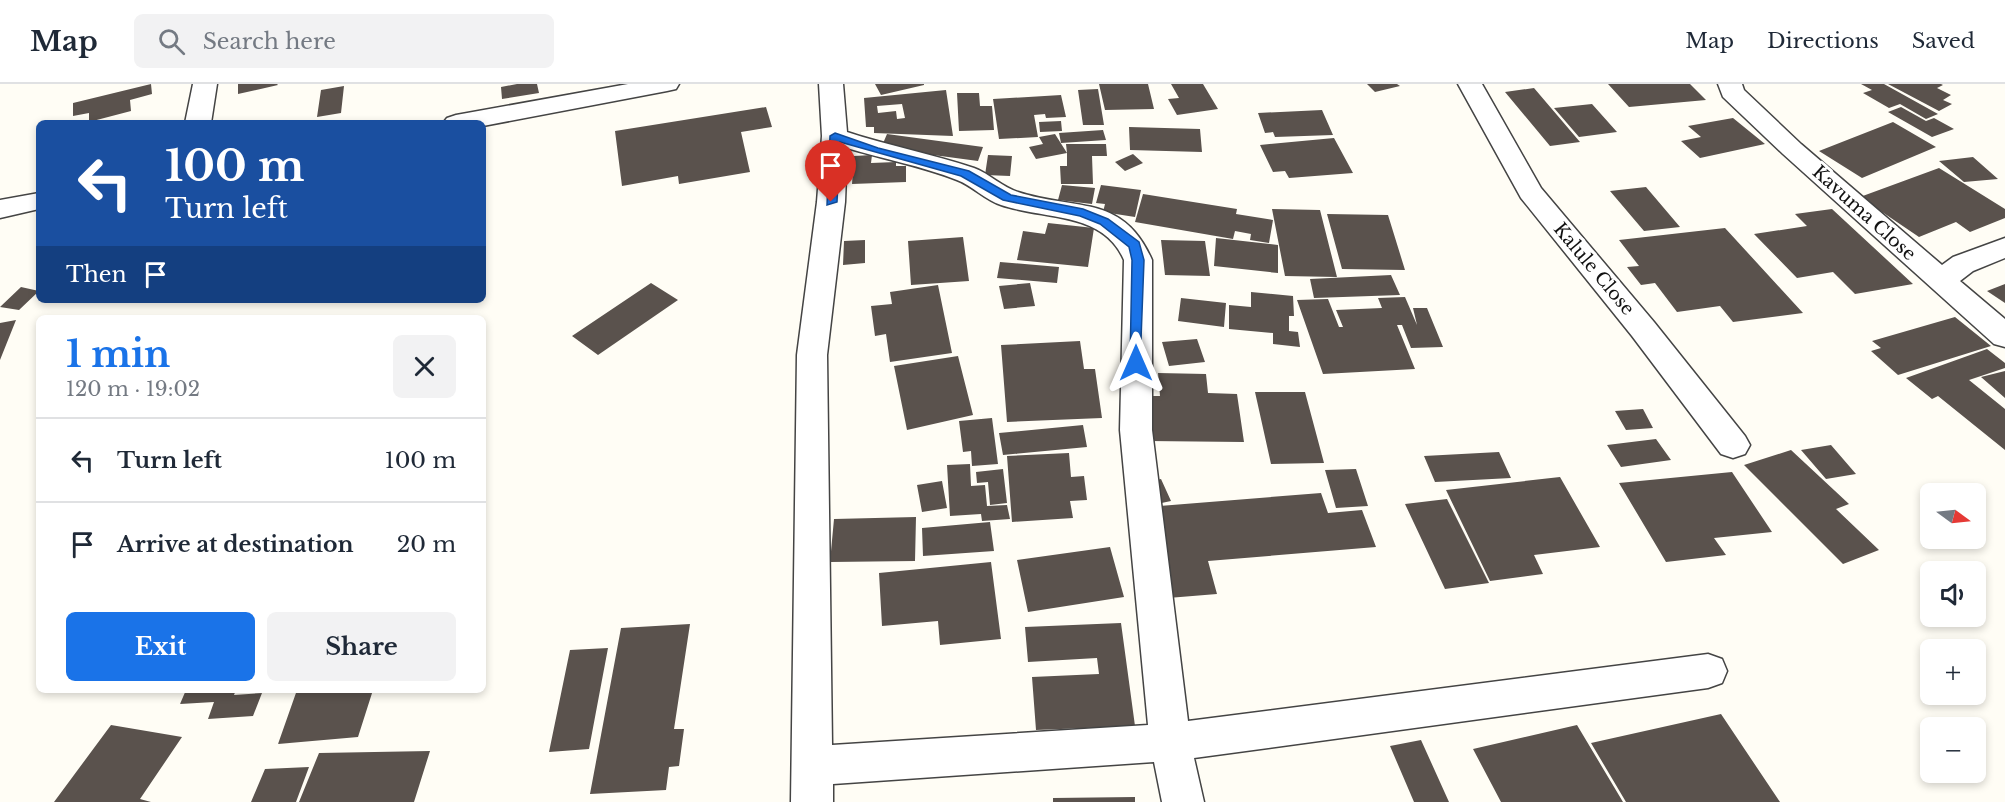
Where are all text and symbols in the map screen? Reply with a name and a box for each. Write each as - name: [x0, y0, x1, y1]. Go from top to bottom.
- search box: [134, 14, 554, 68]
- text: Map: [30, 24, 98, 59]
- icon: search: [155, 25, 188, 58]
- text: Search here: [203, 28, 336, 55]
- text: Map: [1685, 28, 1734, 54]
- text: Directions: [1767, 28, 1879, 54]
- text: Saved: [1912, 28, 1975, 54]
- text: 100 m: [165, 140, 304, 192]
- pin: [805, 140, 856, 202]
- icon: left: [66, 144, 144, 222]
- icon: arrive: [814, 149, 847, 182]
- street label: Kavuma Close: [1808, 161, 1920, 265]
- text: Turn left: [165, 192, 288, 225]
- street label: Kalule Close: [1549, 218, 1639, 320]
- icon: arrive: [139, 258, 172, 291]
- text: Then: [66, 261, 127, 288]
- position arrow: [1104, 331, 1168, 395]
- text: 1 min: [66, 332, 170, 377]
- button: close: [393, 335, 456, 398]
- text: 120 m · 19:02: [66, 377, 200, 401]
- icon: left: [66, 444, 99, 477]
- text: Turn left: [117, 447, 222, 474]
- text: 100 m: [385, 447, 456, 474]
- north arrow: [1920, 483, 1986, 549]
- map controls: [1920, 483, 1986, 783]
- icon: arrive: [66, 528, 99, 561]
- text: Arrive at destination: [117, 531, 354, 558]
- text: 20 m: [397, 531, 456, 558]
- button: sound: [1920, 561, 1986, 627]
- button: Exit: [66, 612, 255, 681]
- button: Share: [267, 612, 456, 681]
- button: +: [1920, 639, 1986, 705]
- button: −: [1920, 717, 1986, 783]

